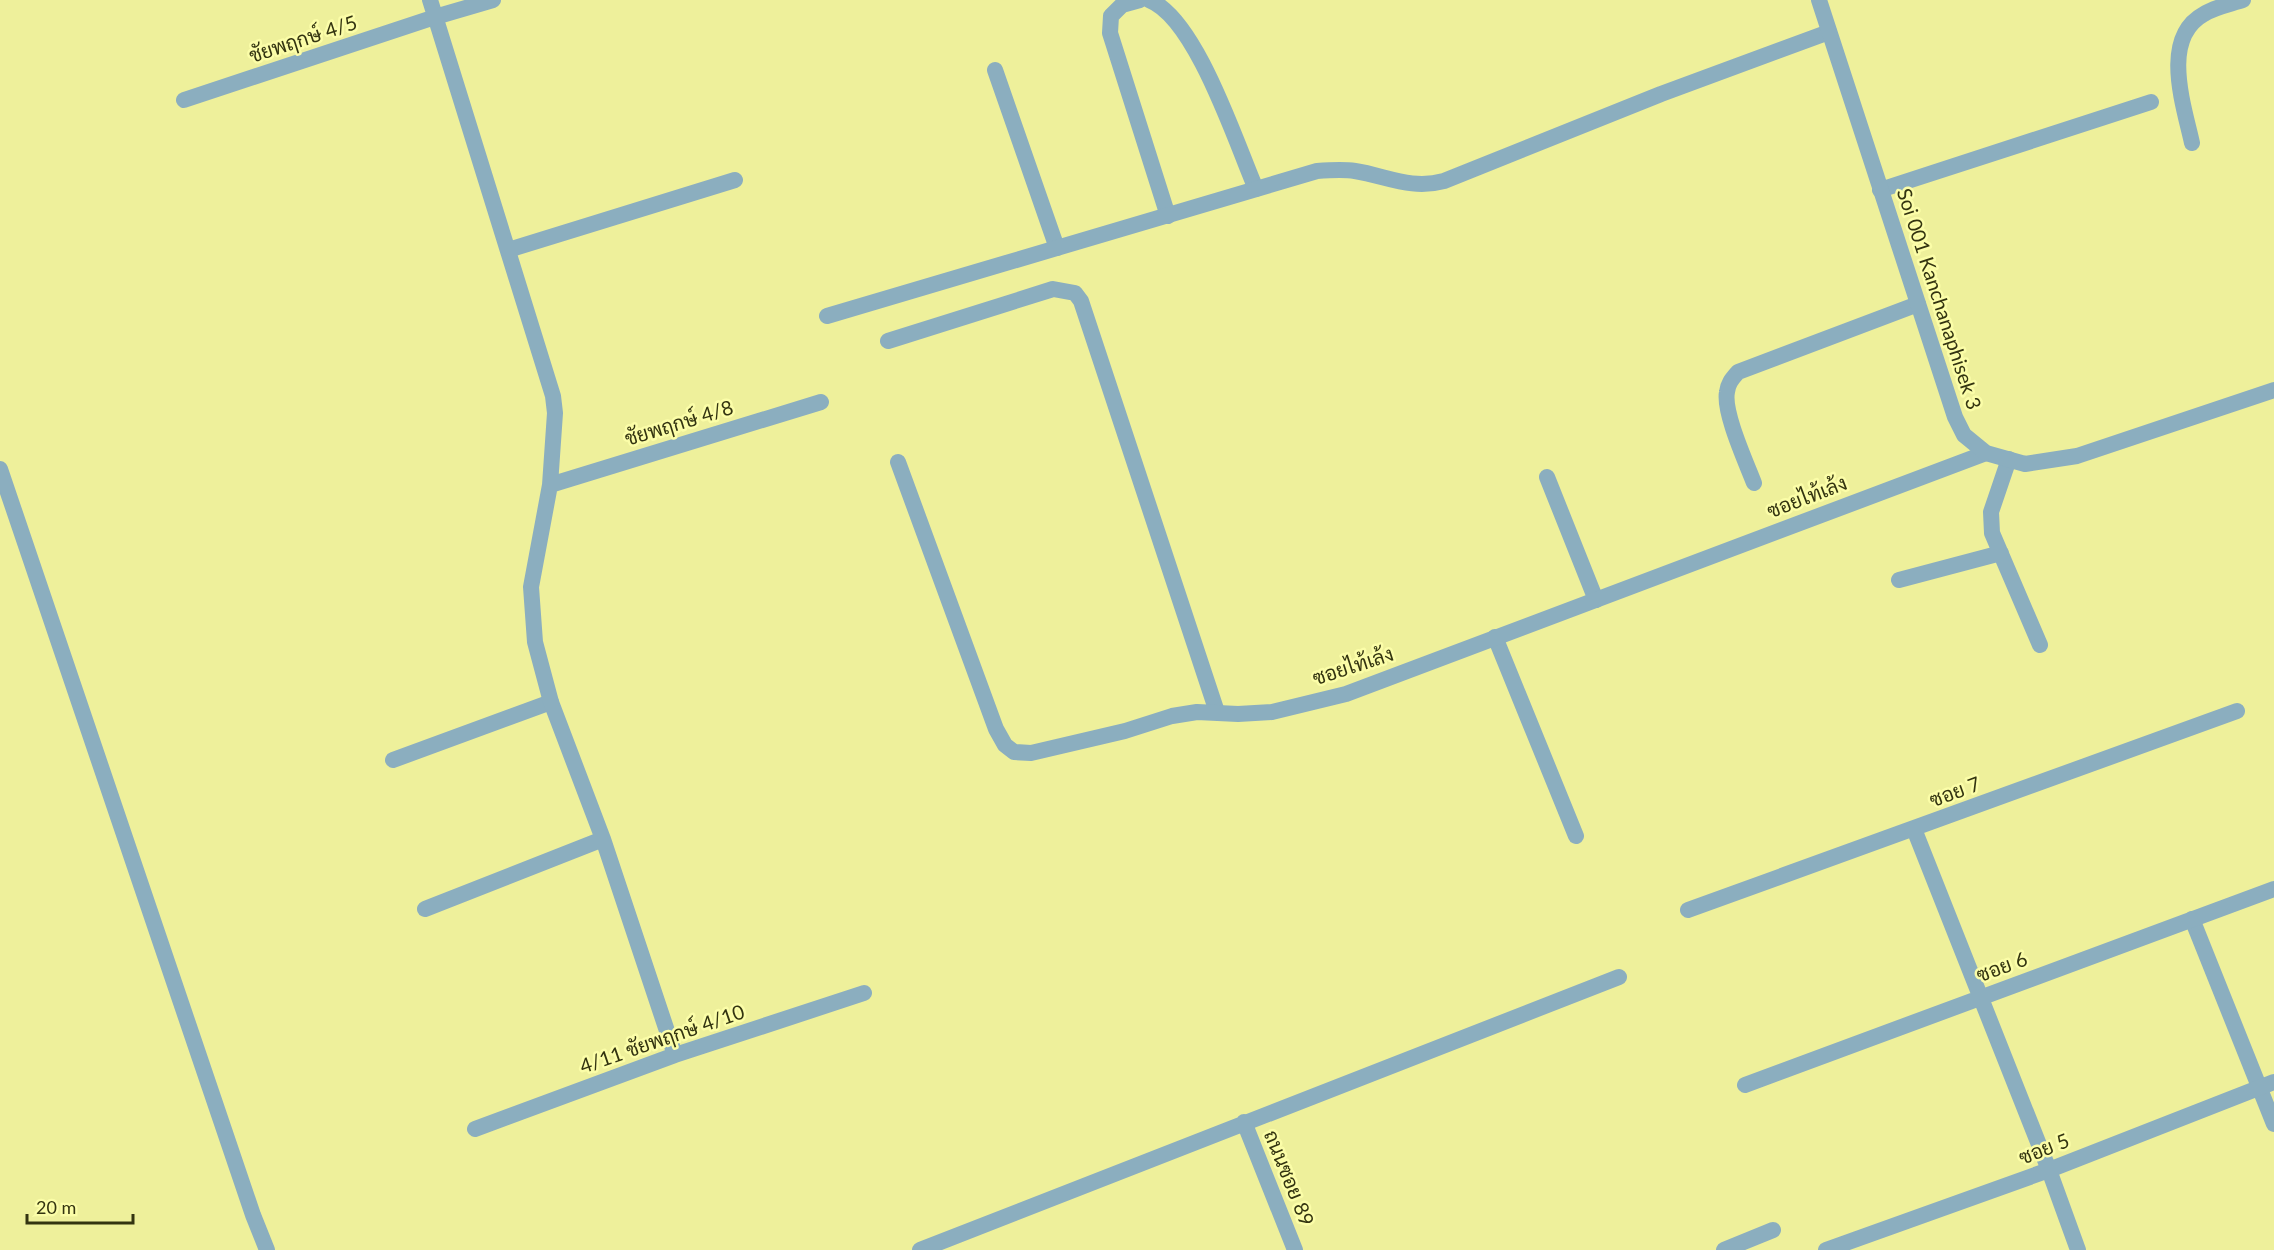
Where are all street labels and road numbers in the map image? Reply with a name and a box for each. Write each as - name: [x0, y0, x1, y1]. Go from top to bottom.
- street label: ชัยพฤกษ์ 4/5: [245, 8, 360, 68]
- street label: Soi 001 Kanchanaphisek 3: [1893, 185, 1987, 412]
- street label: ชัยพฤกษ์ 4/8: [621, 393, 736, 451]
- street label: ซอยไท้เล้ง: [1763, 470, 1850, 522]
- street label: ซอยไท้เล้ง: [1309, 641, 1396, 689]
- street label: ซอย 7: [1926, 771, 1983, 811]
- street label: ซอย 6: [1973, 946, 2030, 986]
- street label: 4/11 ชัยพฤกษ์ 4/10: [576, 998, 747, 1078]
- street label: ถนนซอย 89: [1260, 1126, 1320, 1229]
- street label: ซอย 5: [2015, 1128, 2072, 1169]

